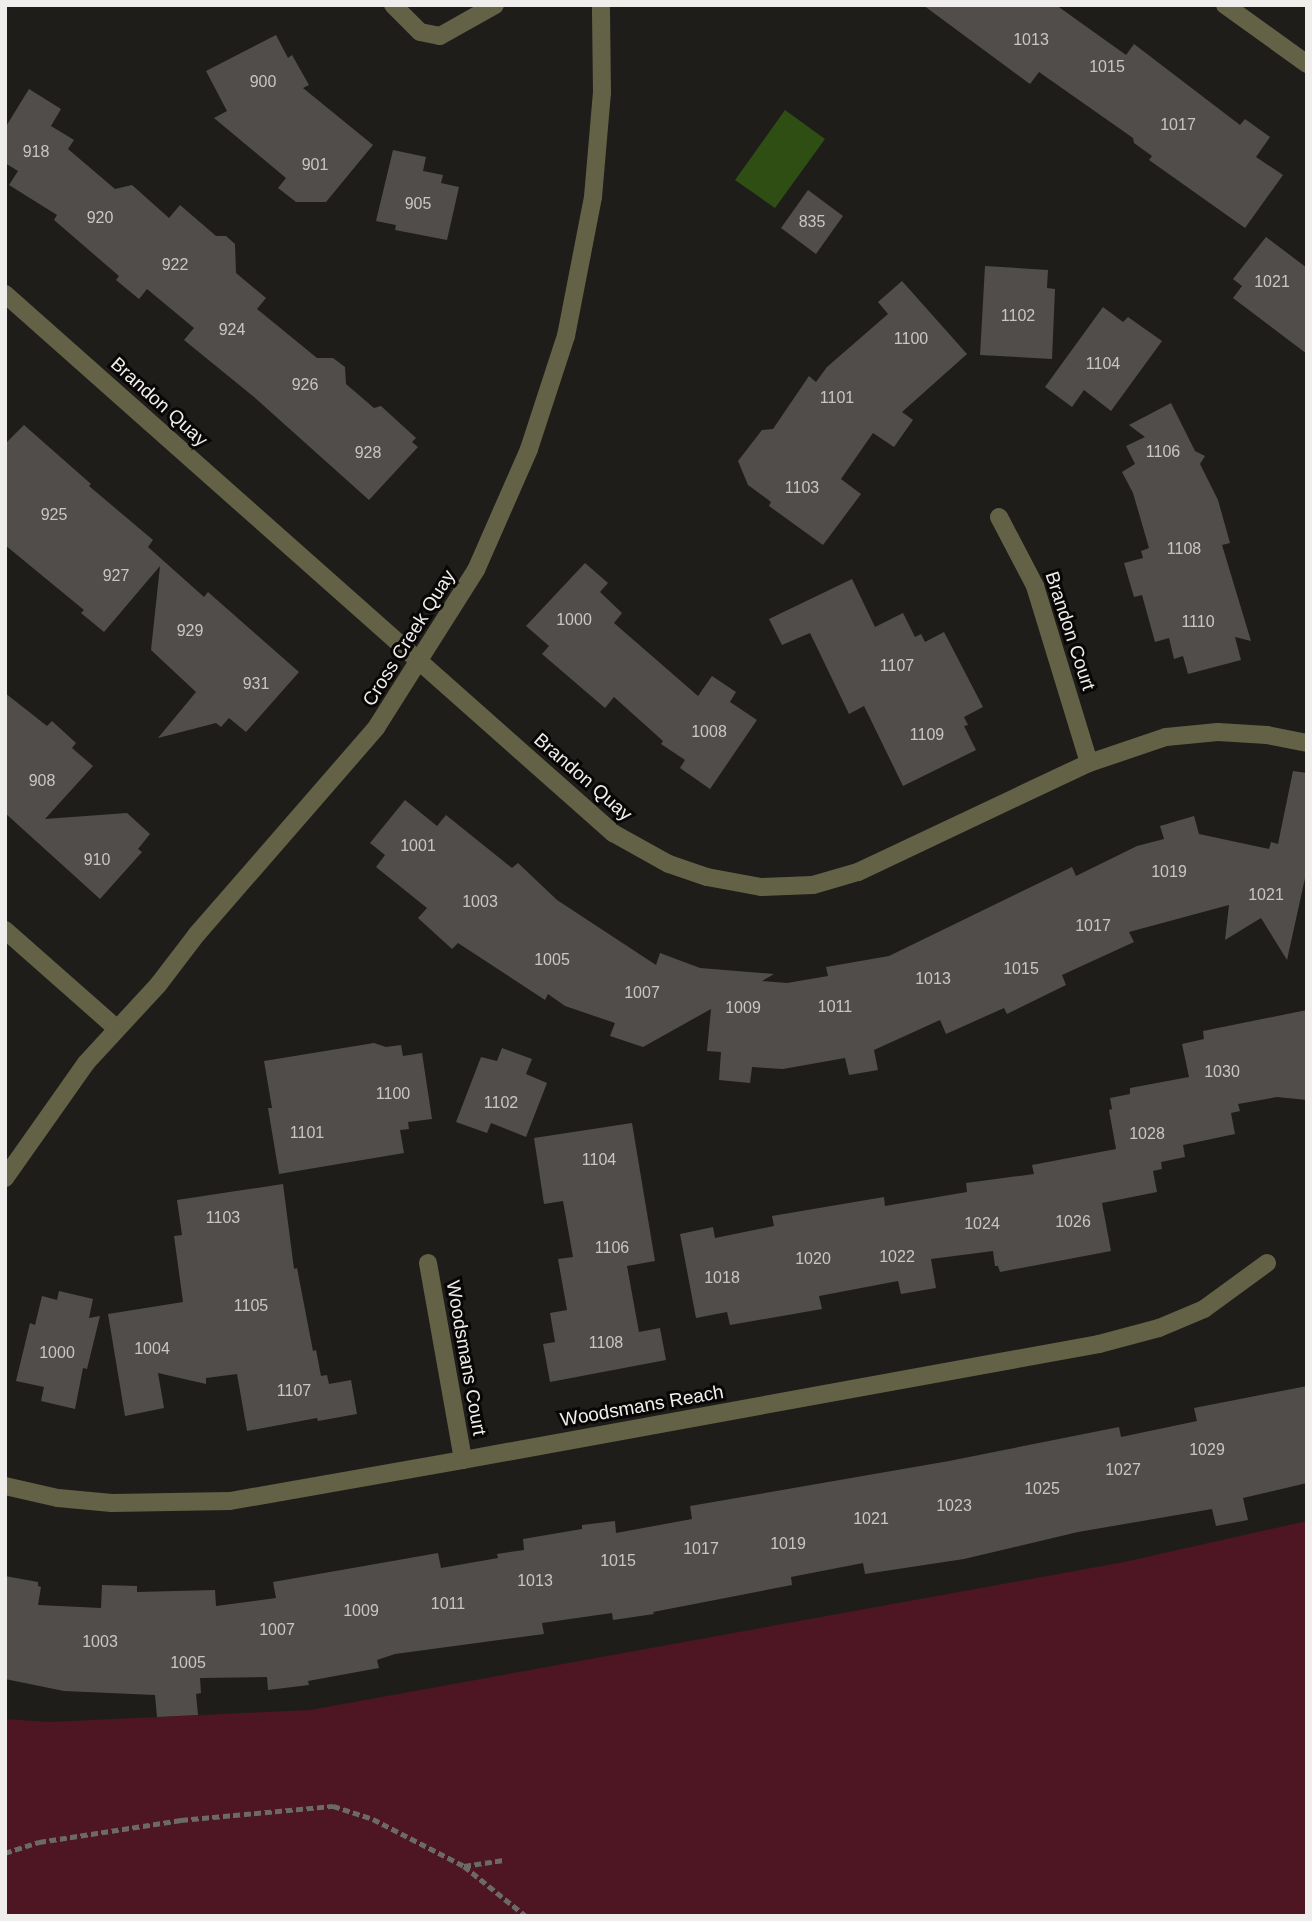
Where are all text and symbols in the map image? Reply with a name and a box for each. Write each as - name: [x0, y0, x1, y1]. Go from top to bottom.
- house number: 1013: [1013, 30, 1049, 50]
- house number: 1015: [1089, 57, 1125, 77]
- house number: 900: [250, 72, 276, 92]
- house number: 1017: [1160, 115, 1196, 135]
- house number: 918: [23, 142, 49, 162]
- house number: 901: [302, 155, 328, 175]
- house number: 905: [405, 194, 431, 214]
- house number: 920: [87, 208, 113, 228]
- house number: 835: [799, 212, 825, 232]
- house number: 922: [162, 255, 188, 275]
- house number: 1021: [1254, 272, 1290, 292]
- house number: 1102: [1001, 306, 1035, 326]
- house number: 924: [219, 320, 245, 340]
- house number: 1100: [894, 329, 928, 349]
- street label: Brandon Quay: [106, 353, 212, 451]
- house number: 1104: [1086, 354, 1120, 374]
- house number: 926: [292, 375, 318, 395]
- house number: 1101: [820, 388, 854, 408]
- house number: 1106: [1146, 442, 1180, 462]
- house number: 928: [355, 443, 381, 463]
- house number: 1103: [785, 478, 819, 498]
- house number: 925: [41, 505, 67, 525]
- house number: 1108: [1167, 539, 1201, 559]
- house number: 927: [103, 566, 129, 586]
- street label: Cross Creek Quay: [358, 566, 460, 710]
- street label: Brandon Court: [1040, 569, 1100, 693]
- house number: 1000: [556, 610, 592, 630]
- house number: 1110: [1181, 612, 1215, 632]
- house number: 929: [177, 621, 203, 641]
- house number: 1107: [880, 656, 914, 676]
- house number: 931: [243, 674, 269, 694]
- house number: 1008: [691, 722, 727, 742]
- house number: 1109: [910, 725, 944, 745]
- street label: Brandon Quay: [529, 728, 637, 826]
- house number: 908: [29, 771, 55, 791]
- house number: 1001: [400, 836, 436, 856]
- house number: 910: [84, 850, 110, 870]
- house number: 1019: [1151, 862, 1187, 882]
- house number: 1021: [1248, 885, 1284, 905]
- house number: 1003: [462, 892, 498, 912]
- house number: 1017: [1075, 916, 1111, 936]
- house number: 1005: [534, 950, 570, 970]
- house number: 1015: [1003, 959, 1039, 979]
- house number: 1013: [915, 969, 951, 989]
- house number: 1007: [624, 983, 660, 1003]
- house number: 1011: [818, 997, 852, 1017]
- house number: 1009: [725, 998, 761, 1018]
- house number: 1030: [1204, 1062, 1240, 1082]
- house number: 1100: [376, 1084, 410, 1104]
- house number: 1102: [484, 1093, 518, 1113]
- house number: 1101: [290, 1123, 324, 1143]
- house number: 1028: [1129, 1124, 1165, 1144]
- house number: 1104: [582, 1150, 616, 1170]
- house number: 1103: [206, 1208, 240, 1228]
- house number: 1026: [1055, 1212, 1091, 1232]
- house number: 1024: [964, 1214, 1000, 1234]
- house number: 1106: [595, 1238, 629, 1258]
- house number: 1022: [879, 1247, 915, 1267]
- house number: 1020: [795, 1249, 831, 1269]
- house number: 1018: [704, 1268, 740, 1288]
- street label: Woodsmans Court: [441, 1279, 491, 1437]
- house number: 1105: [234, 1296, 268, 1316]
- house number: 1108: [589, 1333, 623, 1353]
- house number: 1004: [134, 1339, 170, 1359]
- house number: 1000: [39, 1343, 75, 1363]
- street label: Woodsmans Reach: [559, 1380, 725, 1432]
- house number: 1107: [277, 1381, 311, 1401]
- house number: 1029: [1189, 1440, 1225, 1460]
- house number: 1027: [1105, 1460, 1141, 1480]
- house number: 1025: [1024, 1479, 1060, 1499]
- house number: 1023: [936, 1496, 972, 1516]
- house number: 1021: [853, 1509, 889, 1529]
- house number: 1019: [770, 1534, 806, 1554]
- house number: 1017: [683, 1539, 719, 1559]
- house number: 1015: [600, 1551, 636, 1571]
- house number: 1013: [517, 1571, 553, 1591]
- house number: 1011: [431, 1594, 465, 1614]
- house number: 1009: [343, 1601, 379, 1621]
- house number: 1007: [259, 1620, 295, 1640]
- house number: 1003: [82, 1632, 118, 1652]
- house number: 1005: [170, 1653, 206, 1673]

